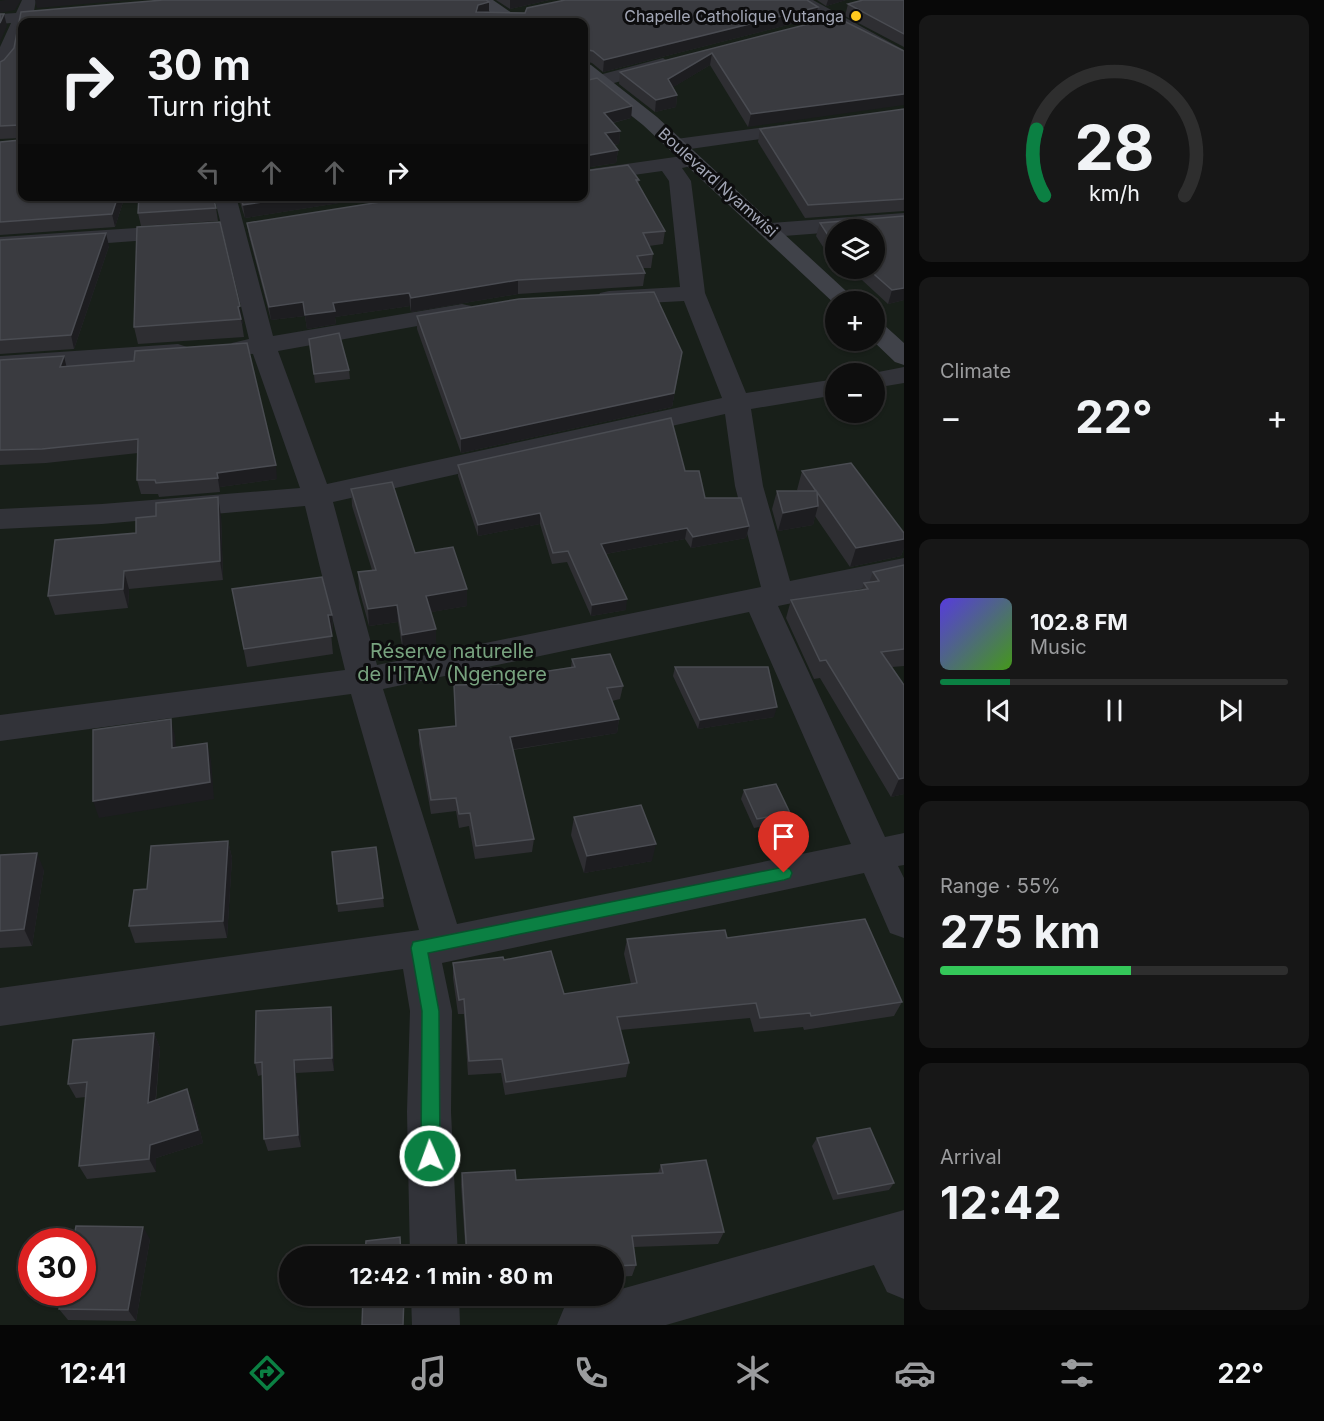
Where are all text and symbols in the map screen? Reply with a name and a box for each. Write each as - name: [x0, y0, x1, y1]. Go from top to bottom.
- place label: Chapelle Catholique Vutanga: [624, 6, 844, 26]
- marker: Chapelle Catholique Vutanga: [849, 9, 863, 23]
- text: 30 m: [147, 39, 251, 90]
- icon: right: [48, 42, 126, 120]
- text: Turn right: [147, 90, 271, 123]
- text: 28: [1074, 110, 1154, 185]
- street label: Boulevard Nyamwisi: [654, 123, 782, 241]
- icon: left: [192, 156, 225, 189]
- icon: ahead: [255, 156, 288, 189]
- icon: ahead: [318, 156, 351, 189]
- icon: right: [381, 156, 414, 189]
- text: km/h: [1089, 180, 1139, 206]
- map controls: [825, 219, 885, 423]
- button: layers: [825, 219, 885, 279]
- button: +: [825, 291, 885, 351]
- text: Climate: [940, 359, 1011, 383]
- button: −: [825, 363, 885, 423]
- text: 22°: [1075, 389, 1153, 444]
- text: −: [940, 397, 962, 437]
- text: +: [1266, 397, 1288, 437]
- text: 102.8 FM: [1030, 609, 1128, 635]
- text: Music: [1030, 635, 1087, 659]
- park label: Réserve naturelle de l'ITAV (Ngengere: [357, 639, 547, 686]
- icon: previous: [982, 694, 1015, 727]
- icon: pause: [1098, 694, 1131, 727]
- icon: next: [1214, 694, 1247, 727]
- pin: [758, 811, 809, 873]
- icon: arrive: [767, 820, 800, 853]
- text: Range · 55%: [940, 874, 1061, 898]
- text: 275 km: [940, 904, 1101, 959]
- position arrow: [398, 1124, 462, 1188]
- text: Arrival: [940, 1145, 1002, 1169]
- text: 12:42: [940, 1175, 1062, 1230]
- speed limit sign: 30: [18, 1228, 96, 1306]
- text: 12:42 · 1 min · 80 m: [350, 1263, 553, 1289]
- icon: directions: [246, 1352, 288, 1394]
- icon: music: [408, 1352, 450, 1394]
- icon: phone: [570, 1352, 612, 1394]
- icon: climate: [732, 1352, 774, 1394]
- icon: car: [894, 1352, 936, 1394]
- icon: filters: [1056, 1352, 1098, 1394]
- text: 12:41: [60, 1357, 126, 1390]
- text: 22°: [1218, 1357, 1264, 1390]

